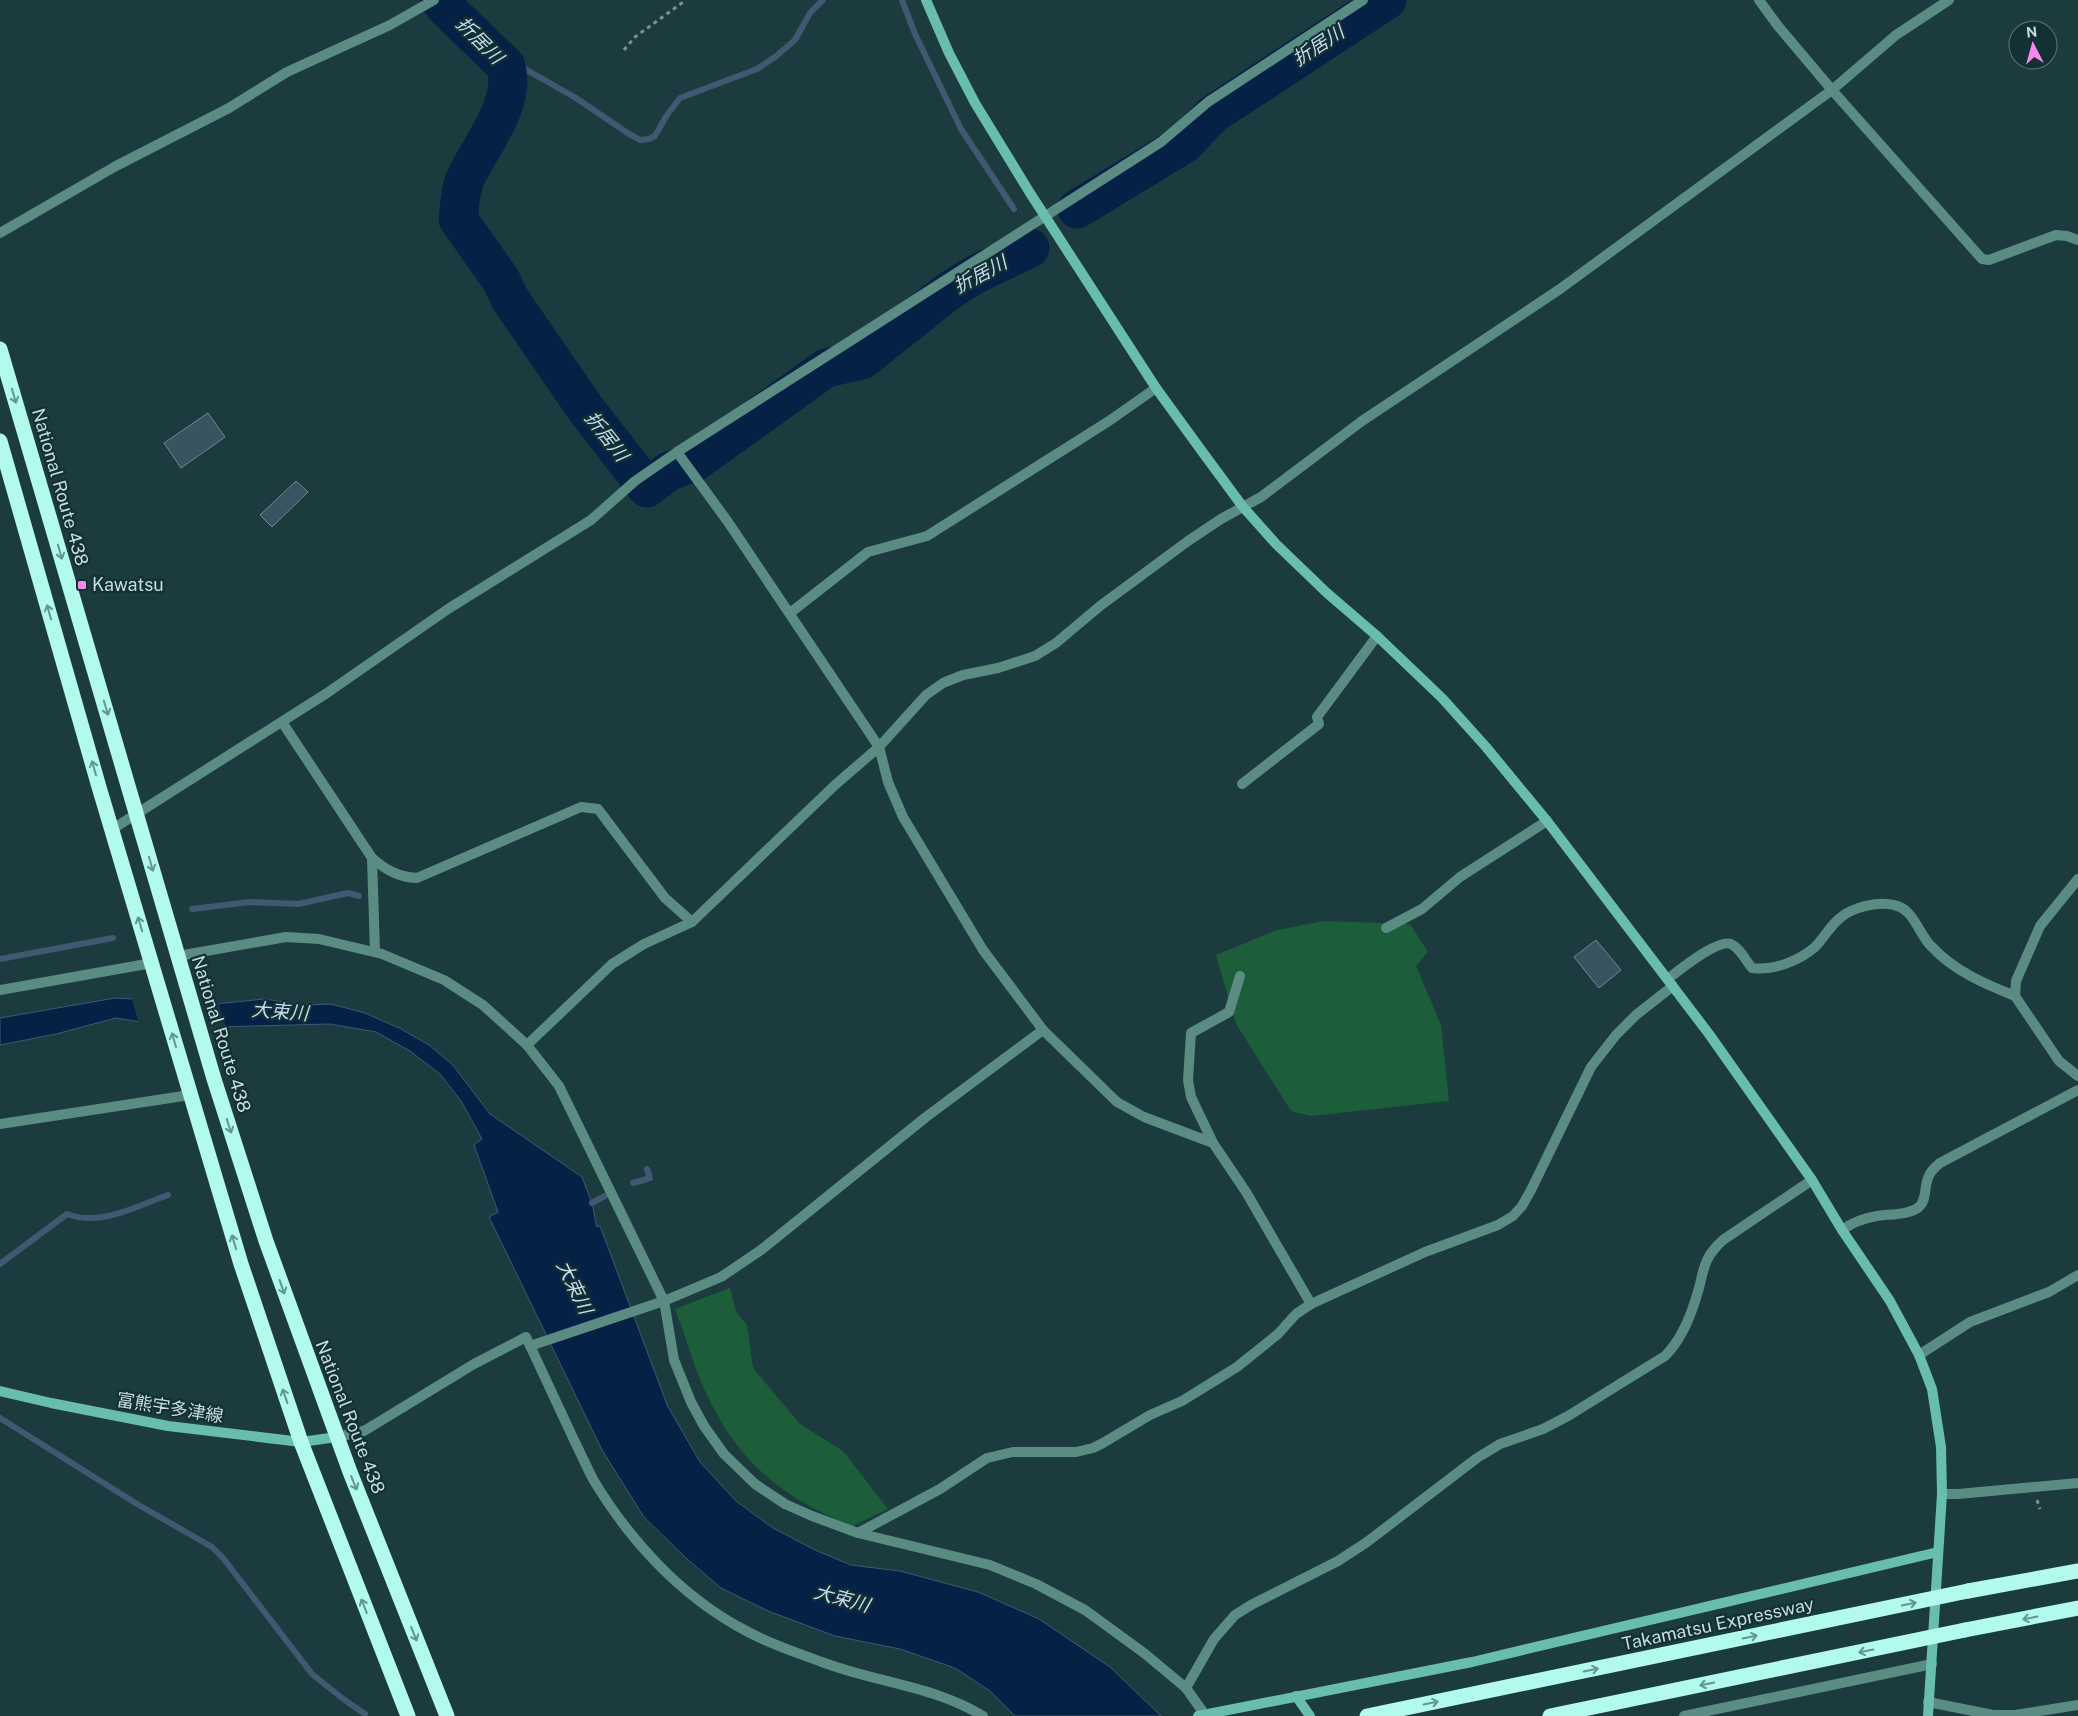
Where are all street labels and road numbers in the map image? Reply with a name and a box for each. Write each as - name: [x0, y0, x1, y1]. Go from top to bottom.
- street label: National Route 438: [28, 406, 93, 568]
- street label: National Route 438: [188, 953, 255, 1115]
- street label: National Route 438: [312, 1337, 389, 1497]
- street label: 富熊宇多津線: [115, 1389, 225, 1426]
- street label: Takamatsu Expressway: [1620, 1593, 1816, 1654]

